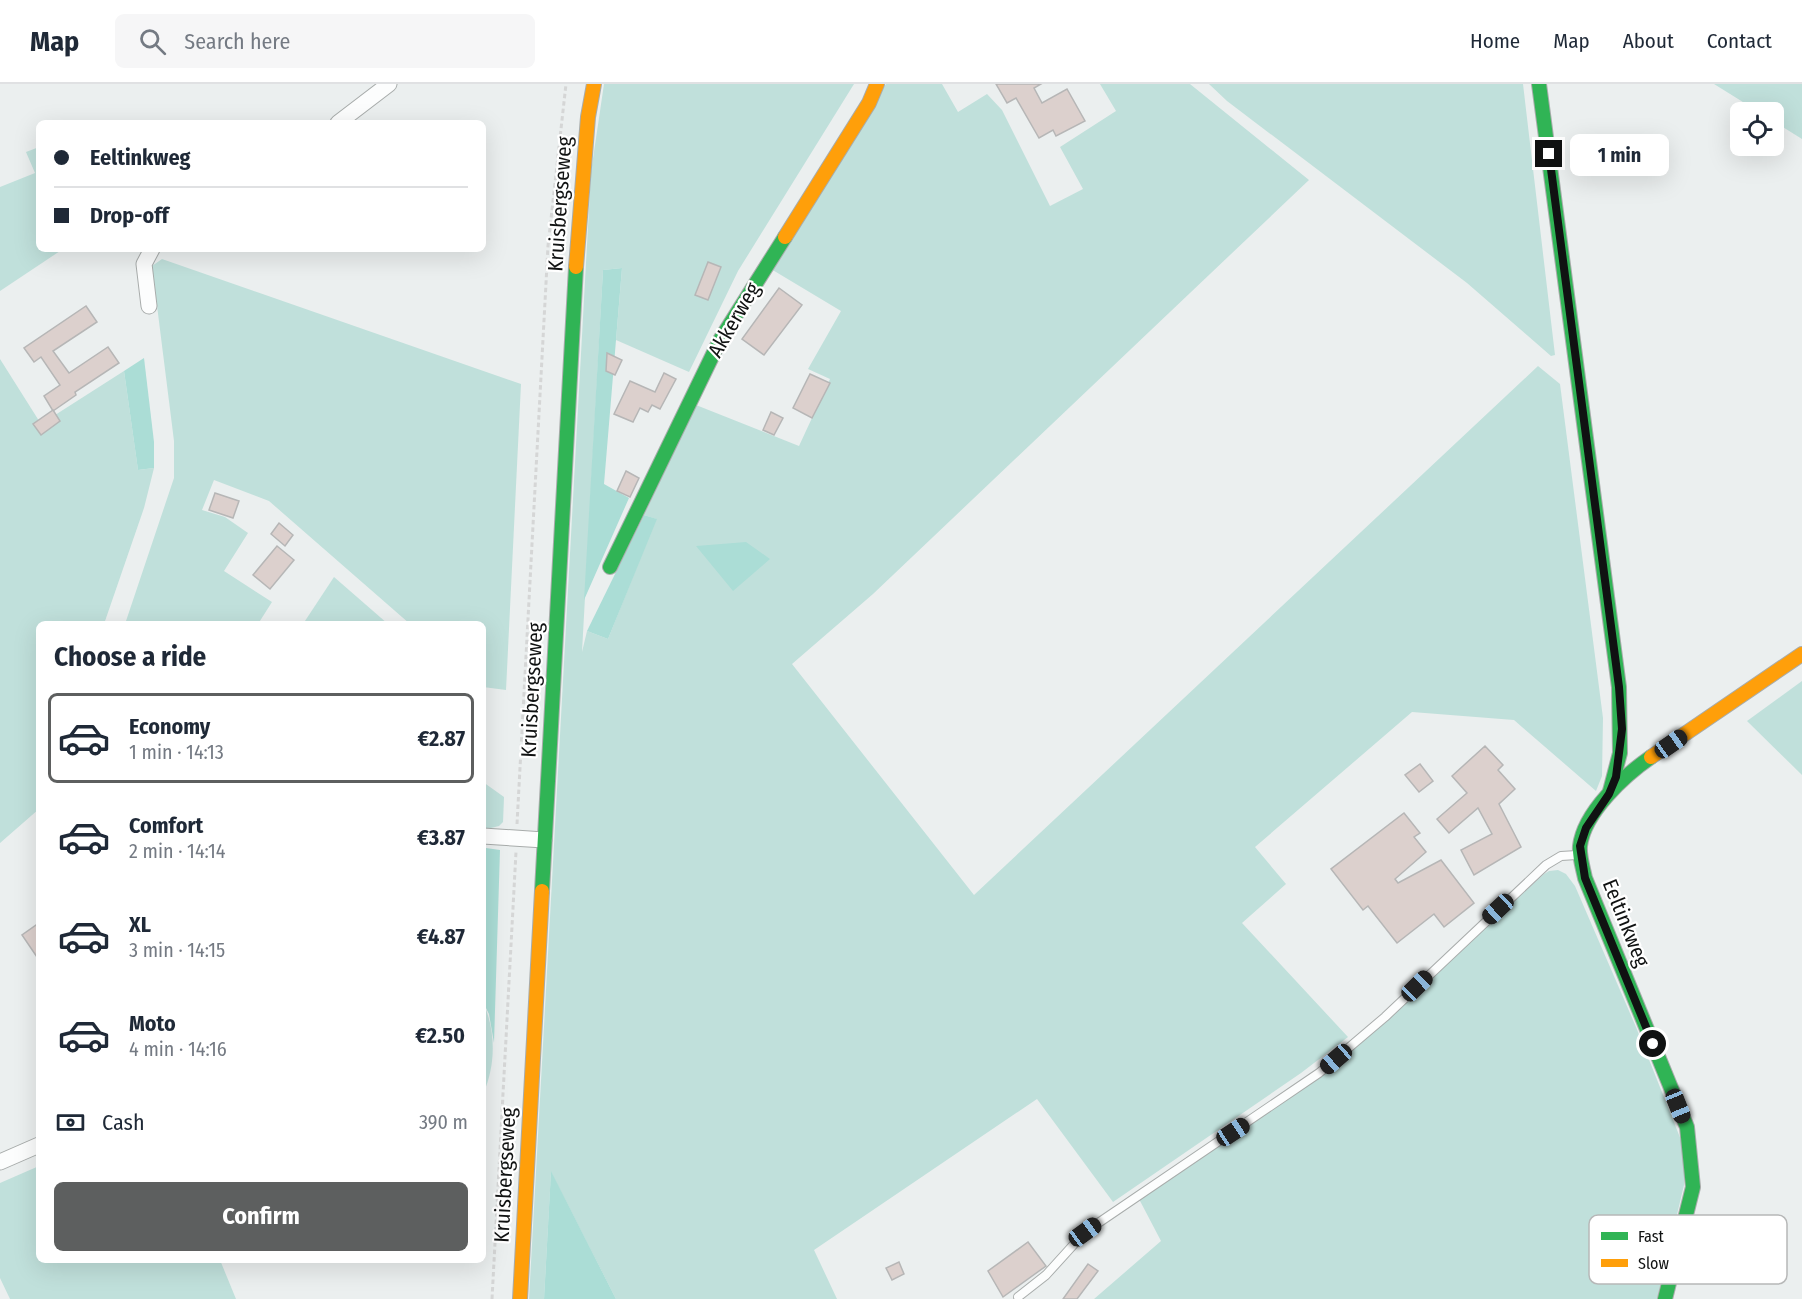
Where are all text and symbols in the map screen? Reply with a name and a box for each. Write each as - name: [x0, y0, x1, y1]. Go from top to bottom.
- search box: [115, 14, 535, 68]
- text: Map: [30, 25, 79, 58]
- icon: search: [136, 25, 169, 58]
- text: Search here: [184, 28, 290, 55]
- text: Home: [1470, 28, 1520, 54]
- text: Map: [1553, 28, 1590, 54]
- text: About: [1623, 28, 1674, 54]
- text: Contact: [1707, 28, 1772, 54]
- map controls: [1730, 102, 1784, 156]
- button: locate: [1730, 102, 1784, 156]
- callout: 1 min: [1570, 133, 1669, 175]
- street label: Kruisbergseweg: [542, 135, 578, 272]
- route end: [1535, 140, 1562, 167]
- text: 1 min: [1598, 143, 1641, 167]
- text: Eeltinkweg: [90, 144, 191, 171]
- text: Drop-off: [90, 202, 169, 229]
- street label: Akkerweg: [702, 278, 766, 362]
- street label: Kruisbergseweg: [515, 622, 549, 758]
- text: Choose a ride: [54, 641, 206, 673]
- icon: car: [57, 711, 111, 765]
- text: Economy: [129, 713, 210, 740]
- text: €2.87: [418, 725, 465, 752]
- car: [1651, 726, 1691, 762]
- text: 1 min · 14:13: [129, 740, 224, 764]
- icon: car: [57, 810, 111, 864]
- text: Comfort: [129, 812, 203, 839]
- text: €3.87: [417, 824, 465, 851]
- text: 2 min · 14:14: [129, 839, 226, 863]
- street label: Eeltinkweg: [1597, 875, 1655, 971]
- car: [1479, 890, 1517, 928]
- icon: car: [57, 909, 111, 963]
- text: XL: [129, 911, 151, 938]
- text: €4.87: [417, 923, 465, 950]
- text: 3 min · 14:15: [129, 938, 225, 962]
- car: [1398, 967, 1436, 1005]
- icon: car: [57, 1008, 111, 1062]
- text: Moto: [129, 1010, 176, 1037]
- text: €2.50: [415, 1022, 465, 1049]
- route start: [1639, 1030, 1666, 1057]
- text: 4 min · 14:16: [129, 1037, 227, 1061]
- car: [1317, 1040, 1355, 1078]
- car: [1663, 1086, 1693, 1126]
- icon: cash: [54, 1106, 87, 1139]
- street label: Kruisbergseweg: [488, 1107, 522, 1243]
- text: Cash: [102, 1109, 145, 1136]
- text: 390 m: [419, 1110, 468, 1134]
- car: [1213, 1115, 1253, 1149]
- button: Confirm: [54, 1182, 468, 1251]
- car: [1065, 1214, 1105, 1250]
- legend: [1589, 1215, 1787, 1284]
- text: Fast: [1638, 1227, 1665, 1246]
- text: Slow: [1638, 1254, 1669, 1273]

